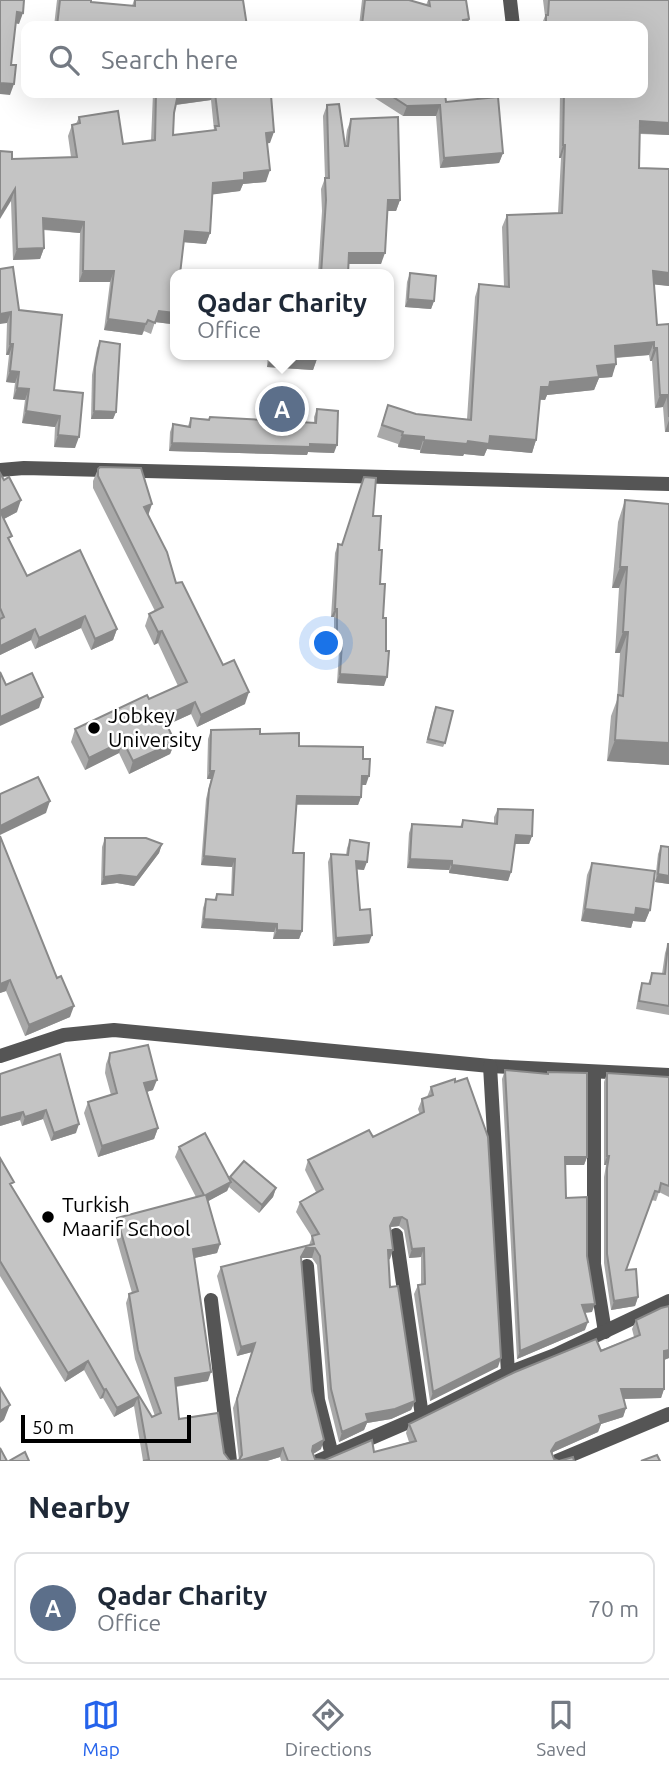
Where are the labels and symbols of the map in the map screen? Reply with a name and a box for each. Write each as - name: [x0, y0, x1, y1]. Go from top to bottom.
- pin: A: [259, 383, 305, 435]
- your location: [309, 626, 343, 660]
- place label: Jobkey University: [108, 703, 202, 751]
- marker: Jobkey University: [86, 720, 102, 736]
- place label: Turkish Maarif School: [62, 1192, 191, 1240]
- marker: Turkish Maarif School: [40, 1209, 56, 1225]
- scale bar: [21, 1412, 191, 1444]

